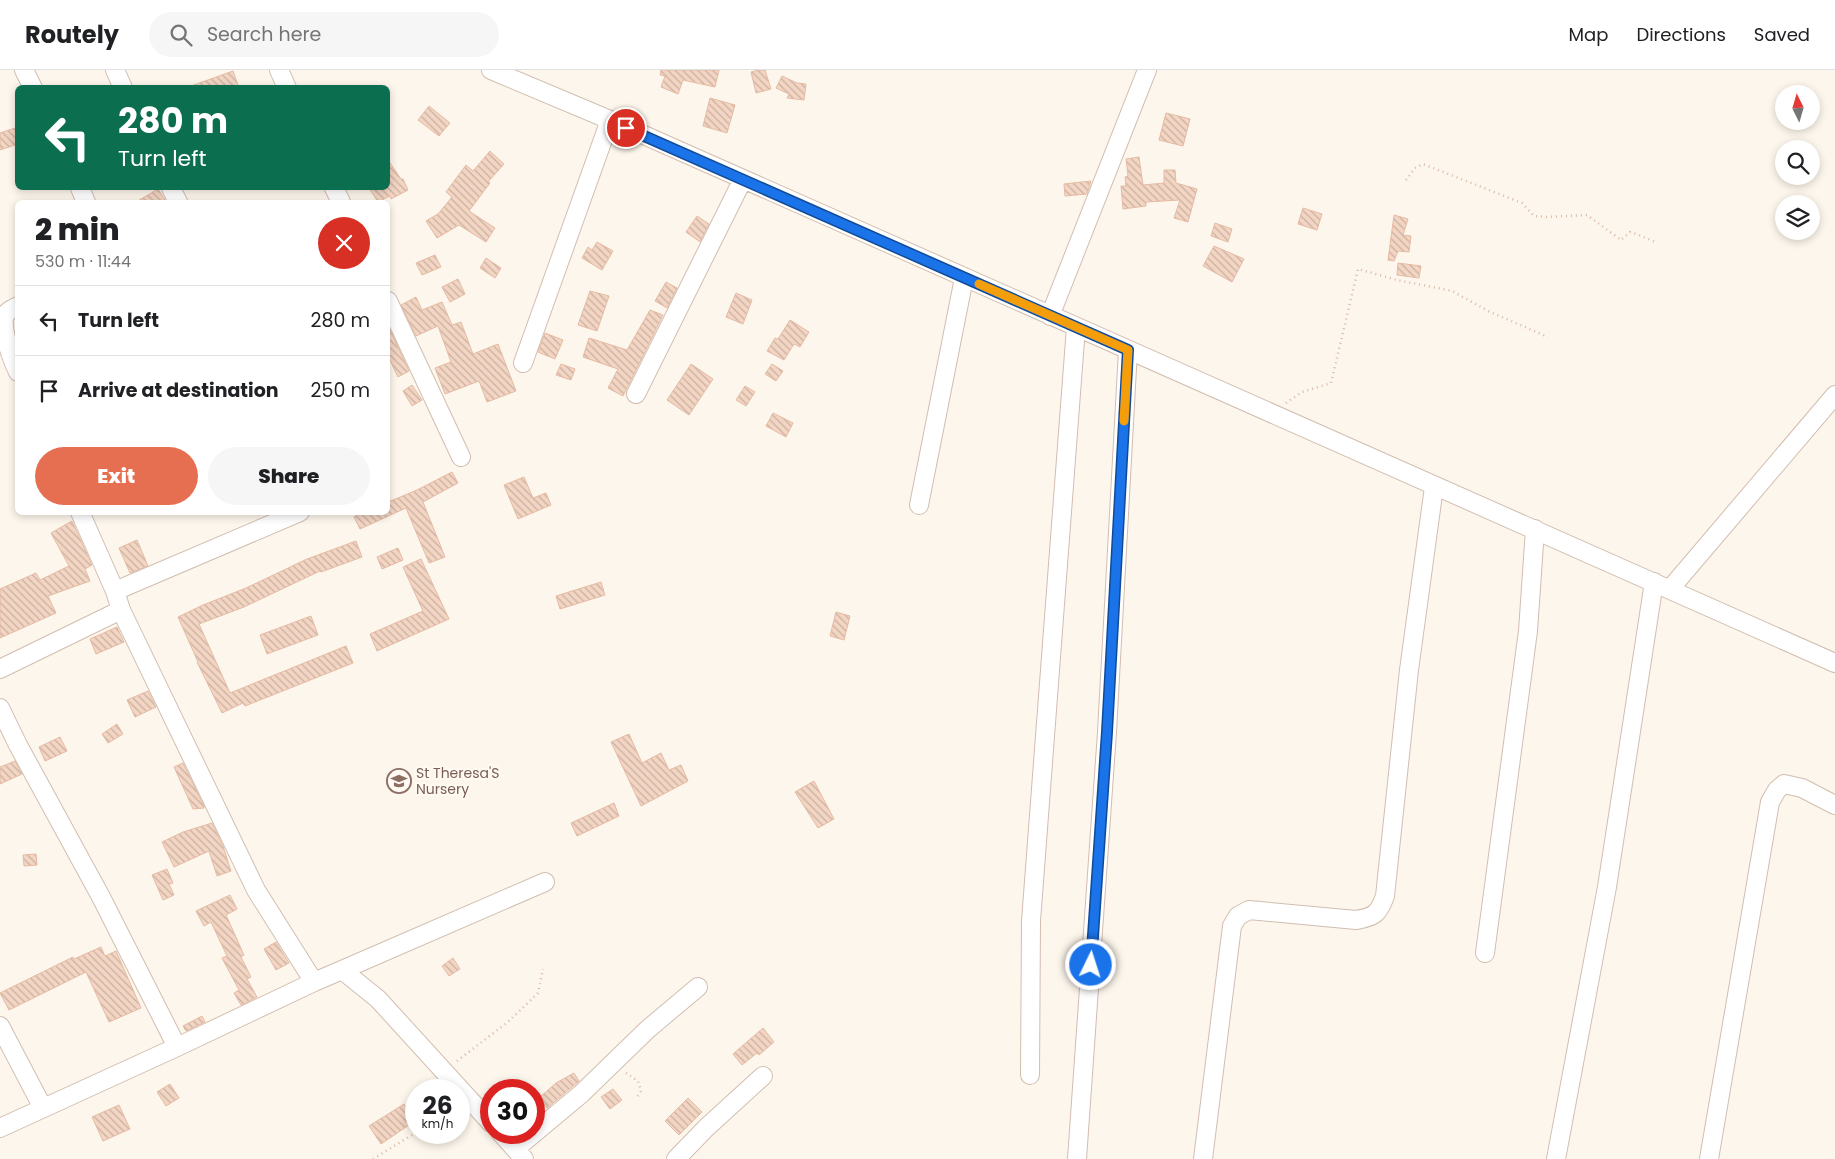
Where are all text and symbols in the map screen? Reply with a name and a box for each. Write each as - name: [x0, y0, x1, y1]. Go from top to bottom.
- search box: [149, 12, 499, 57]
- text: Routely: [25, 18, 119, 51]
- icon: search: [167, 21, 195, 49]
- text: Search here: [207, 21, 321, 48]
- text: Map: [1569, 22, 1608, 47]
- text: Directions: [1636, 22, 1726, 47]
- text: Saved: [1754, 22, 1810, 47]
- north arrow: [1775, 85, 1820, 130]
- map controls: [1775, 85, 1820, 240]
- text: 280 m: [118, 96, 228, 145]
- icon: left: [35, 105, 100, 170]
- pin: [605, 107, 647, 149]
- icon: arrive: [612, 114, 640, 142]
- button: search: [1775, 140, 1820, 185]
- text: Turn left: [118, 143, 206, 174]
- button: layers: [1775, 195, 1820, 240]
- text: 2 min: [35, 208, 120, 251]
- button: close: [318, 217, 370, 269]
- text: 530 m · 11:44: [35, 250, 131, 273]
- icon: left: [35, 307, 63, 335]
- text: Turn left: [78, 307, 159, 334]
- text: 280 m: [311, 307, 370, 334]
- icon: arrive: [35, 377, 63, 405]
- text: Arrive at destination: [78, 377, 279, 404]
- text: 250 m: [311, 377, 370, 404]
- button: Exit: [35, 447, 198, 505]
- button: Share: [208, 447, 370, 505]
- place label: St Theresa'S Nursery: [416, 763, 499, 799]
- school or university icon: St Theresa'S Nursery: [386, 768, 412, 794]
- position arrow: [1064, 938, 1116, 990]
- speed limit sign: 30: [480, 1079, 545, 1144]
- text: 26: [422, 1088, 453, 1123]
- text: km/h: [422, 1115, 453, 1132]

